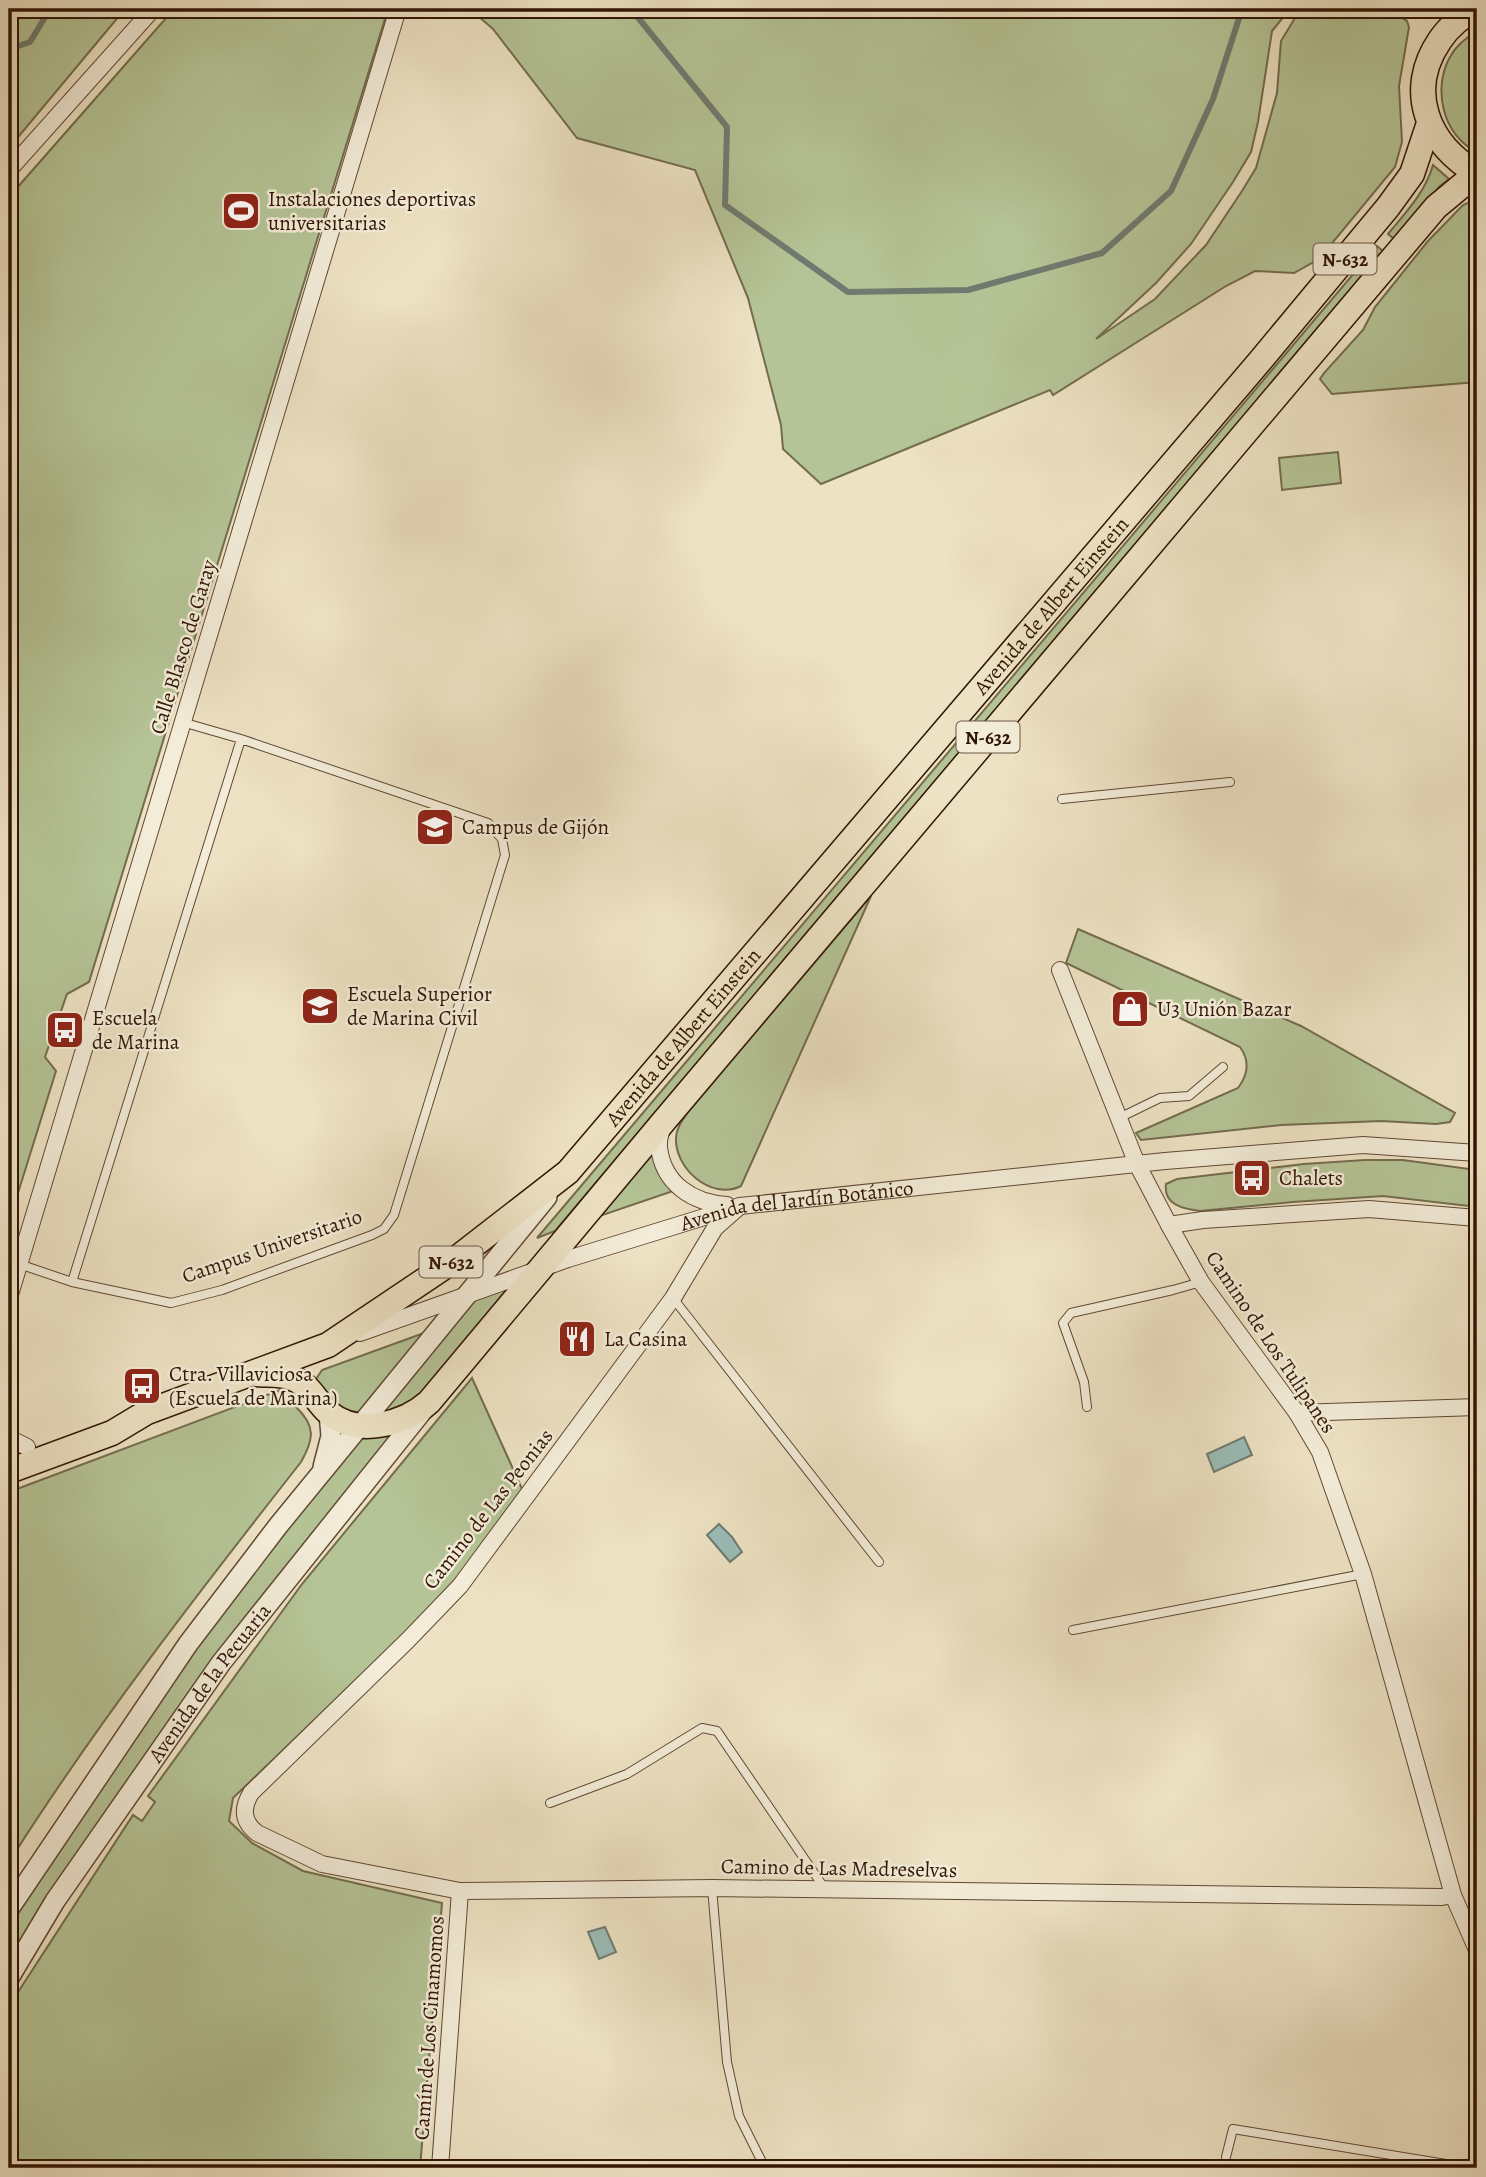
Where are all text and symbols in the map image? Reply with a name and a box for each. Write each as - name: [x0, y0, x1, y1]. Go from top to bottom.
- place label: Instalaciones deportivas universitarias: [268, 185, 476, 237]
- sports icon: Instalaciones deportivas universitarias: [220, 190, 262, 232]
- road number: N-632: [1314, 244, 1376, 274]
- street label: Avenida de Albert Einstein: [967, 511, 1135, 701]
- street label: Calle Blasco de Garay: [143, 556, 223, 738]
- road number: N-632: [956, 722, 1020, 752]
- school or university icon: Campus de Gijón: [414, 806, 456, 848]
- place label: Campus de Gijón: [462, 813, 609, 841]
- street label: Avenida de Albert Einstein: [599, 942, 767, 1133]
- place label: Escuela Superior de Marina Civil: [347, 980, 492, 1032]
- school or university icon: Escuela Superior de Marina Civil: [299, 985, 341, 1027]
- shop icon: U3 Unión Bazar: [1109, 988, 1151, 1030]
- place label: U3 Unión Bazar: [1157, 995, 1291, 1023]
- place label: Escuela de Marina: [92, 1004, 180, 1056]
- bus stop icon: Escuela de Marina: [44, 1009, 86, 1051]
- bus stop icon: Chalets: [1231, 1157, 1273, 1199]
- place label: Chalets: [1279, 1164, 1343, 1192]
- street label: Avenida del Jardín Botánico: [676, 1174, 915, 1238]
- street label: Campus Universitario: [178, 1202, 366, 1290]
- street label: Camino de Los Tulipanes: [1199, 1245, 1343, 1439]
- road number: N-632: [420, 1246, 482, 1278]
- restaurant icon: La Casina: [556, 1318, 598, 1360]
- place label: La Casina: [604, 1325, 687, 1353]
- place label: Ctra. Villaviciosa (Escuela de Marina): [169, 1360, 338, 1412]
- bus stop icon: Ctra. Villaviciosa (Escuela de Marina): [121, 1365, 163, 1407]
- street label: Camino de Las Peonias: [416, 1423, 560, 1595]
- street label: Avenida de la Pecuaria: [141, 1597, 277, 1769]
- street label: Camino de Las Madreselvas: [721, 1852, 957, 1884]
- street label: Camín de Los Cinamomos: [407, 1915, 451, 2141]

